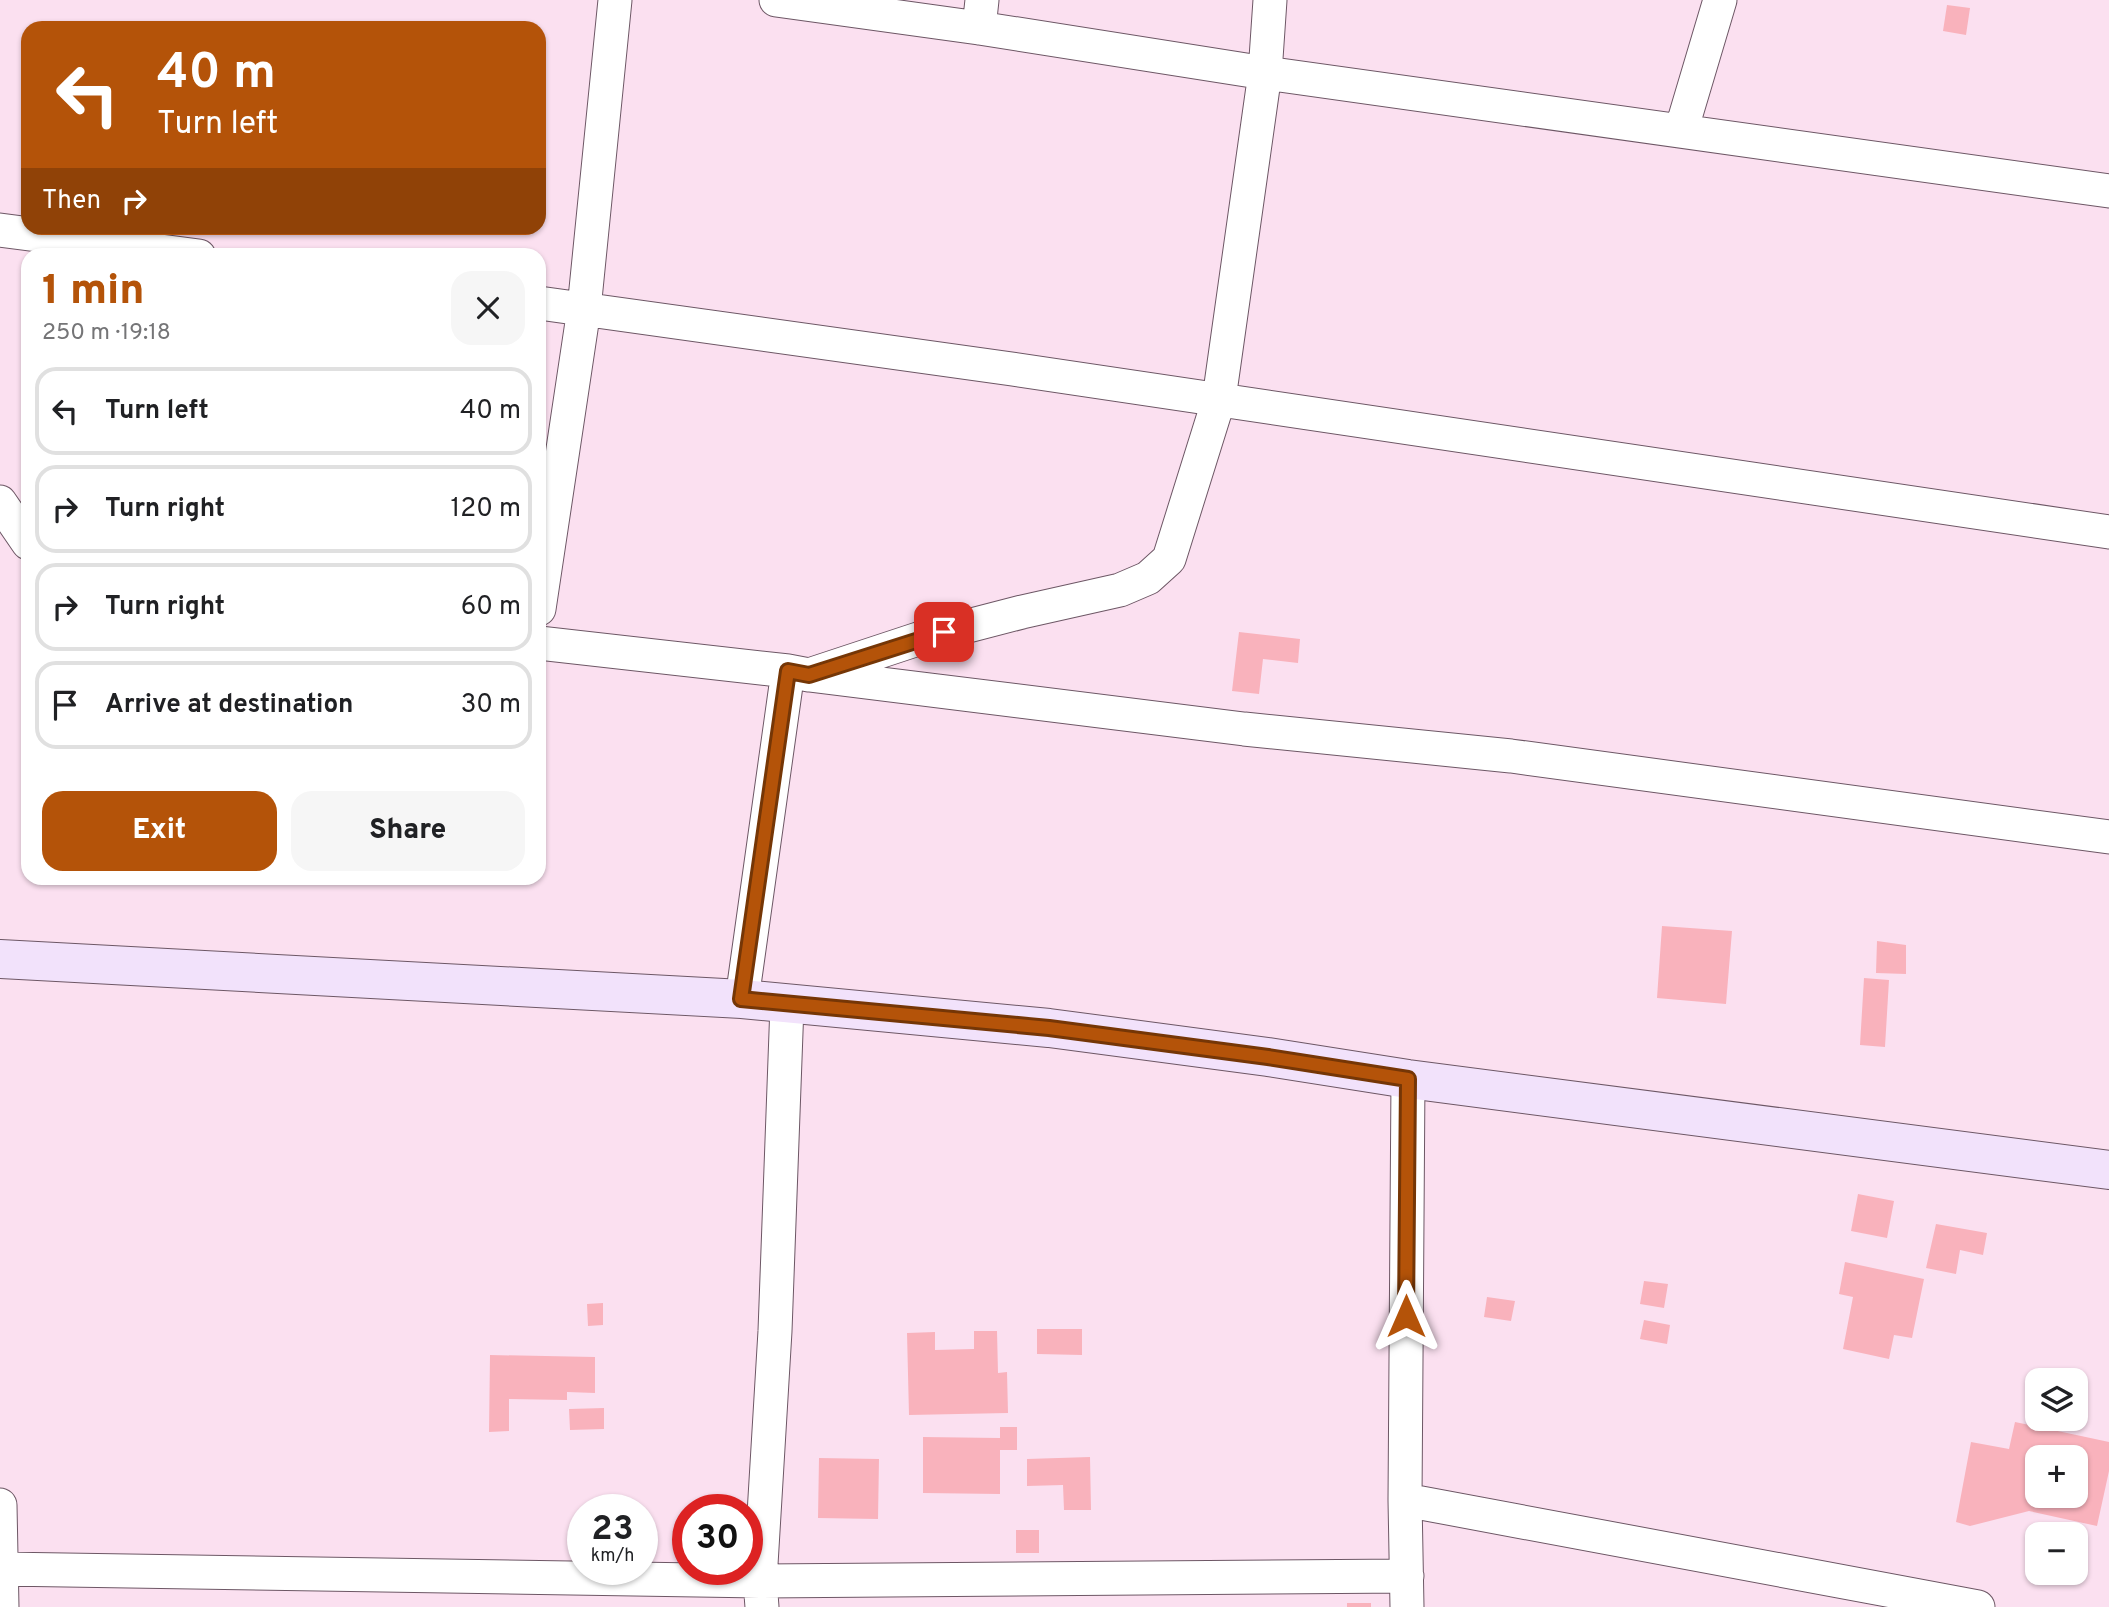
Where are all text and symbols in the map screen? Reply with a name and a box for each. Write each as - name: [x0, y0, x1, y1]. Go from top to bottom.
- text: 40 m: [157, 44, 276, 106]
- icon: left: [42, 49, 133, 140]
- text: Turn left: [157, 105, 278, 145]
- icon: right: [115, 182, 153, 220]
- text: Then: [42, 185, 101, 218]
- text: 1 min: [42, 266, 145, 319]
- button: close: [451, 271, 525, 345]
- text: 250 m · 19:18: [42, 319, 171, 348]
- icon: left: [46, 392, 84, 430]
- text: Turn left: [105, 395, 209, 428]
- text: 40 m: [460, 395, 521, 428]
- icon: right: [46, 490, 84, 528]
- text: Turn right: [105, 493, 225, 526]
- text: 120 m: [451, 493, 521, 526]
- icon: right: [46, 588, 84, 626]
- text: Turn right: [105, 591, 225, 624]
- text: 60 m: [461, 591, 521, 624]
- pin: [914, 602, 974, 662]
- icon: arrive: [925, 613, 963, 651]
- icon: arrive: [46, 686, 84, 724]
- text: Arrive at destination: [105, 689, 353, 722]
- text: 30 m: [461, 689, 521, 722]
- button: Exit: [42, 791, 277, 871]
- button: Share: [291, 791, 525, 871]
- position arrow: [1369, 1279, 1443, 1353]
- map controls: [2025, 1368, 2088, 1585]
- button: layers: [2025, 1368, 2088, 1431]
- button: +: [2025, 1445, 2088, 1508]
- speed limit sign: 30: [672, 1494, 763, 1585]
- text: 23: [591, 1508, 634, 1552]
- button: −: [2025, 1522, 2088, 1585]
- text: km/h: [591, 1545, 634, 1568]

